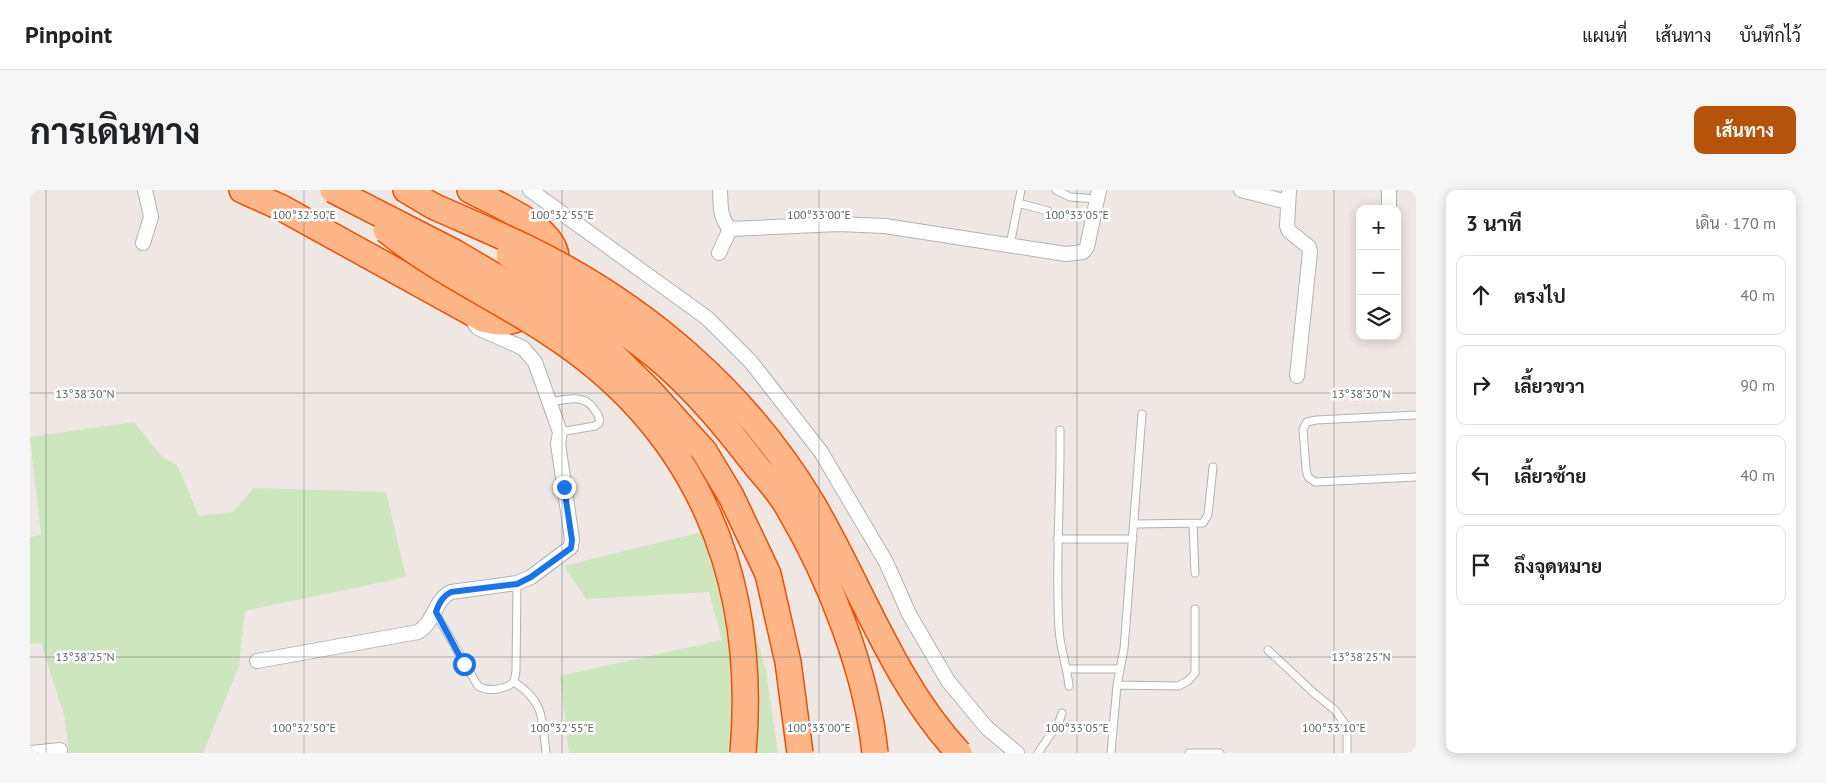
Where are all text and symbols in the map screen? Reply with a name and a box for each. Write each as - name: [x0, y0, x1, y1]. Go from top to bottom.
- text: Pinpoint: [25, 19, 112, 50]
- text: แผนที่: [1582, 24, 1627, 47]
- text: เส้นทาง: [1655, 24, 1711, 47]
- text: บันทึกไว้: [1739, 24, 1801, 47]
- button: เส้นทาง: [1694, 106, 1796, 154]
- text: การเดินทาง: [30, 108, 200, 154]
- map controls: [1356, 205, 1401, 340]
- button: +: [1356, 205, 1401, 250]
- text: 100°32'50"E: [272, 207, 336, 222]
- text: 100°32'55"E: [530, 207, 594, 222]
- text: 100°33'00"E: [787, 207, 851, 222]
- text: 100°33'05"E: [1045, 207, 1109, 222]
- text: 3 นาที: [1466, 210, 1522, 237]
- text: เดิน · 170 m: [1695, 213, 1776, 233]
- button: −: [1356, 250, 1401, 295]
- icon: ahead: [1467, 281, 1495, 309]
- text: ตรงไป: [1514, 284, 1566, 308]
- text: 40 m: [1740, 285, 1775, 305]
- button: layers: [1356, 295, 1401, 340]
- icon: right: [1467, 371, 1495, 399]
- text: เลี้ยวขวา: [1514, 374, 1585, 398]
- text: 90 m: [1740, 375, 1775, 395]
- text: 13°38'30"N: [55, 386, 115, 401]
- text: 13°38'30"N: [1331, 386, 1391, 401]
- icon: left: [1467, 461, 1495, 489]
- text: เลี้ยวซ้าย: [1514, 464, 1586, 488]
- text: 40 m: [1740, 465, 1775, 485]
- route end: [553, 476, 576, 499]
- icon: arrive: [1467, 551, 1495, 579]
- text: ถึงจุดหมาย: [1514, 554, 1602, 578]
- text: 13°38'25"N: [55, 649, 115, 664]
- text: 13°38'25"N: [1331, 649, 1391, 664]
- route start: [453, 653, 476, 676]
- text: 100°32'50"E: [272, 720, 336, 735]
- text: 100°32'55"E: [530, 720, 594, 735]
- text: 100°33'00"E: [787, 720, 851, 735]
- text: 100°33'05"E: [1045, 720, 1109, 735]
- text: 100°33'10"E: [1302, 720, 1366, 735]

